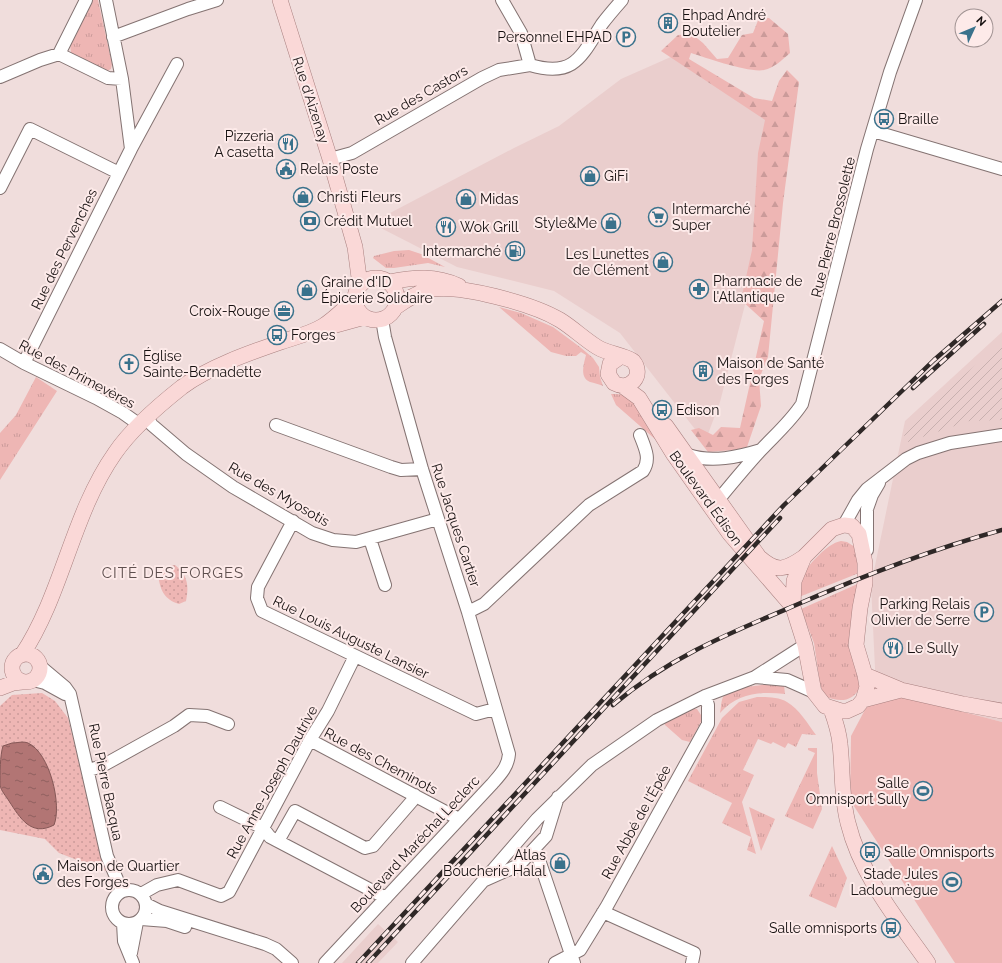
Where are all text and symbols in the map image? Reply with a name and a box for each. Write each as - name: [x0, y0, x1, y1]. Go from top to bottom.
- place label: Ehpad André Boutelier: [682, 7, 766, 39]
- north arrow: [954, 8, 994, 48]
- building icon: Ehpad André Boutelier: [657, 12, 679, 34]
- text: N: [973, 14, 988, 29]
- parking icon: Personnel EHPAD: [615, 26, 637, 48]
- place label: Personnel EHPAD: [497, 29, 612, 45]
- street label: Rue d'Aizenay: [289, 55, 333, 146]
- street label: Rue des Castors: [372, 62, 471, 128]
- bus stop icon: Braille: [873, 108, 895, 130]
- place label: Braille: [898, 111, 939, 127]
- place label: Pizzeria A casetta: [214, 128, 274, 160]
- restaurant icon: Pizzeria A casetta: [277, 133, 299, 155]
- street label: Rue Pierre Brossolette: [808, 155, 858, 299]
- public building icon: Relais Poste: [275, 158, 297, 180]
- place label: Relais Poste: [300, 161, 378, 177]
- shop icon: GiFi: [579, 165, 601, 187]
- place label: GiFi: [604, 168, 628, 184]
- street label: Rue des Pervenches: [28, 186, 100, 312]
- shop icon: Christi Fleurs: [292, 186, 314, 208]
- shop icon: Midas: [455, 188, 477, 210]
- place label: Christi Fleurs: [317, 189, 401, 205]
- place label: Midas: [480, 191, 519, 207]
- place label: Intermarché Super: [672, 201, 751, 233]
- supermarket icon: Intermarché Super: [647, 206, 669, 228]
- bank icon: Crédit Mutuel: [299, 210, 321, 232]
- shop icon: Style&Me: [600, 212, 622, 234]
- place label: Crédit Mutuel: [324, 213, 412, 229]
- place label: Style&Me: [535, 215, 597, 231]
- restaurant icon: Wok Grill: [435, 216, 457, 238]
- place label: Wok Grill: [460, 219, 519, 235]
- fuel station icon: Intermarché: [504, 240, 526, 262]
- place label: Intermarché: [422, 243, 501, 259]
- place label: Les Lunettes de Clément: [565, 246, 649, 278]
- shop icon: Les Lunettes de Clément: [652, 251, 674, 273]
- place label: Pharmacie de l'Atlantique: [713, 273, 802, 305]
- place label: Graine d'ID Épicerie Solidaire: [321, 274, 433, 306]
- pharmacy icon: Pharmacie de l'Atlantique: [688, 278, 710, 300]
- shop icon: Graine d'ID Épicerie Solidaire: [296, 279, 318, 301]
- office icon: Croix-Rouge: [273, 300, 295, 322]
- place label: Croix-Rouge: [189, 303, 270, 319]
- bus stop icon: Forges: [266, 324, 288, 346]
- place label: Forges: [291, 327, 336, 343]
- street label: Rue des Primevères: [16, 337, 138, 411]
- place label: Église Sainte-Bernadette: [143, 347, 262, 380]
- church icon: Église Sainte-Bernadette: [118, 353, 140, 375]
- place label: Maison de Santé des Forges: [717, 355, 824, 387]
- building icon: Maison de Santé des Forges: [692, 360, 714, 382]
- bus stop icon: Edison: [651, 399, 673, 421]
- place label: Edison: [676, 402, 719, 418]
- street label: Boulevard Édison: [666, 447, 747, 548]
- street label: Rue des Myosotis: [226, 459, 332, 529]
- street label: Rue Jacques Cartier: [428, 461, 484, 589]
- district label: CITÉ DES FORGES: [102, 564, 244, 582]
- street label: Rue Louis Auguste Lansier: [270, 592, 432, 682]
- place label: Parking Relais Olivier de Serre: [871, 596, 970, 628]
- parking icon: Parking Relais Olivier de Serre: [973, 601, 995, 623]
- restaurant icon: Le Sully: [882, 637, 904, 659]
- place label: Le Sully: [907, 640, 959, 656]
- street label: Rue Anne-Joseph Dautrive: [223, 703, 321, 861]
- street label: Rue Pierre Bacqua: [86, 722, 126, 842]
- street label: Rue des Cheminots: [322, 724, 441, 798]
- street label: Rue Abbé de l'Épée: [597, 762, 674, 882]
- street label: Boulevard Maréchal Leclerc: [347, 772, 483, 916]
- place label: Salle Omnisport Sully: [806, 775, 909, 807]
- sports icon: Salle Omnisport Sully: [912, 780, 934, 802]
- bus stop icon: Salle Omnisports: [859, 841, 881, 863]
- place label: Salle Omnisports: [884, 844, 994, 860]
- place label: Atlas Boucherie Halal: [443, 847, 546, 879]
- shop icon: Atlas Boucherie Halal: [549, 852, 571, 874]
- place label: Maison de Quartier des Forges: [57, 858, 180, 890]
- public building icon: Maison de Quartier des Forges: [32, 863, 54, 885]
- place label: Stade Jules Ladoumègue: [851, 866, 938, 898]
- sports icon: Stade Jules Ladoumègue: [941, 871, 963, 893]
- bus stop icon: Salle omnisports: [880, 917, 902, 939]
- place label: Salle omnisports: [769, 920, 877, 936]

